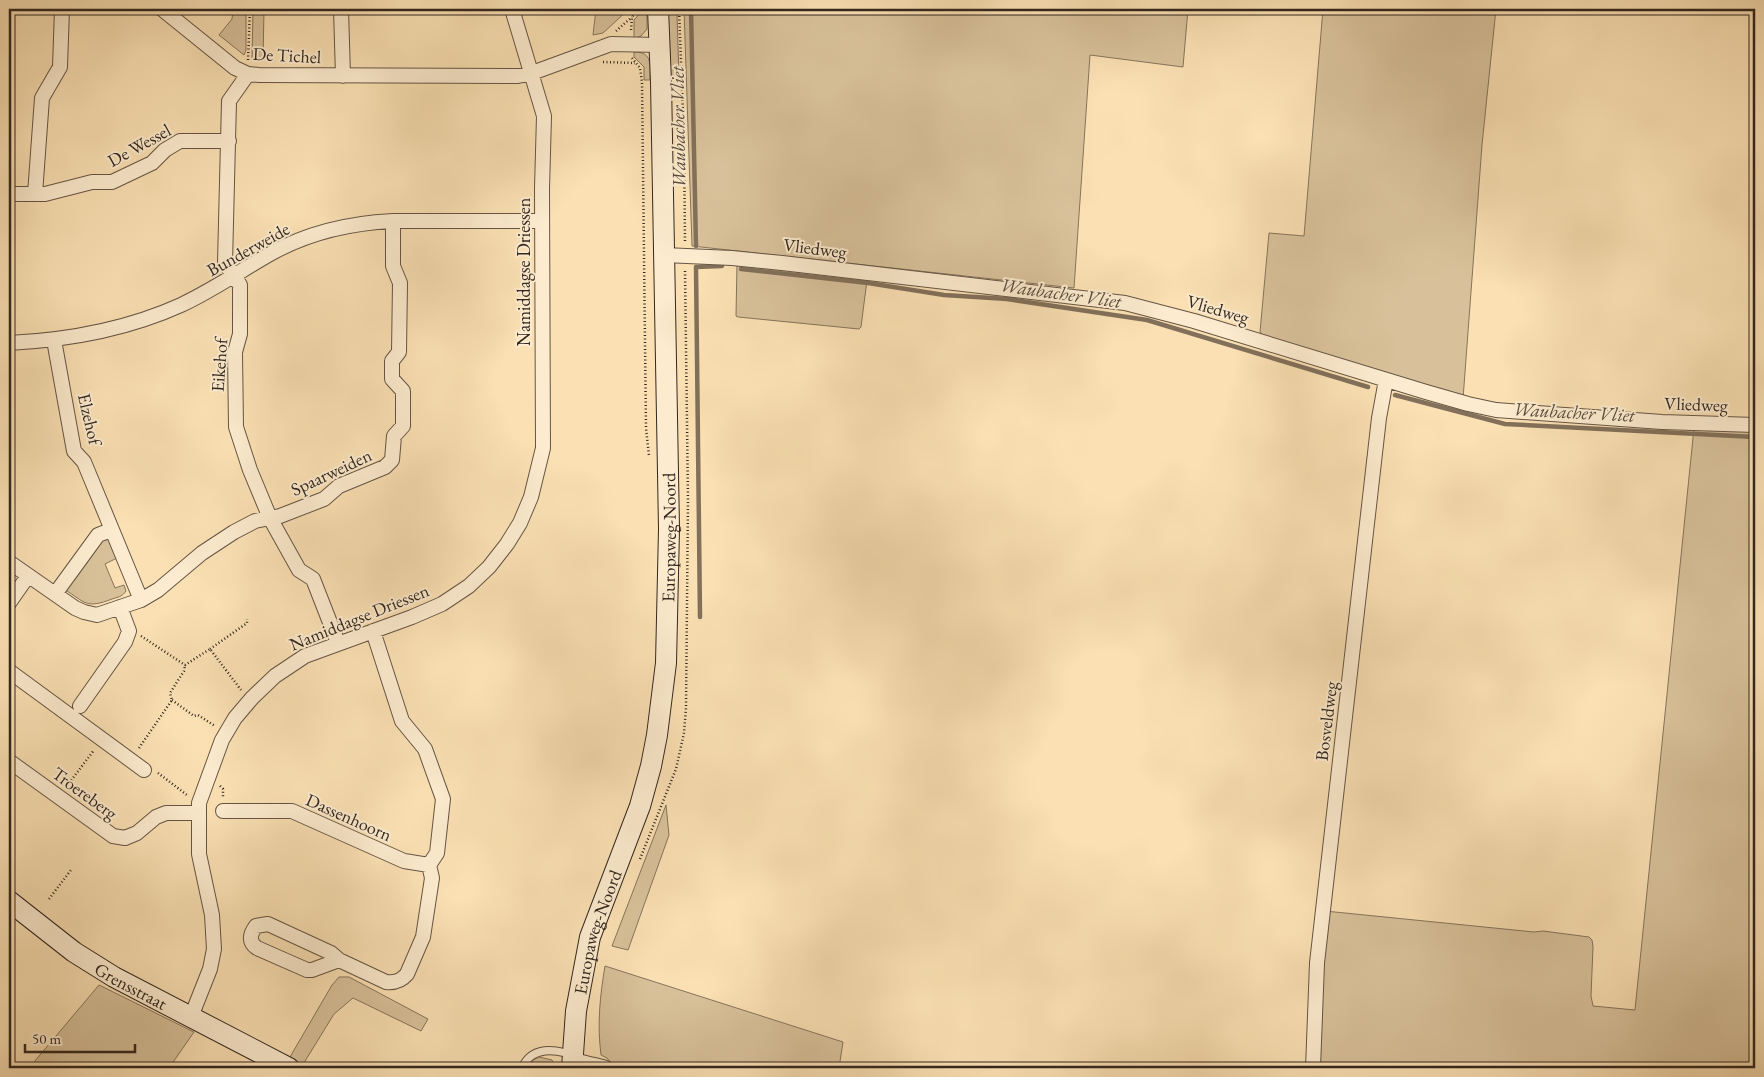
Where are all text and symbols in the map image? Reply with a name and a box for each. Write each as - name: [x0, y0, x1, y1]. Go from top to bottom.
- street label: De Tichel: [252, 42, 322, 68]
- water label: Waubacher Vliet: [664, 65, 692, 188]
- street label: De Wessel: [103, 118, 175, 172]
- street label: Namiddagse Driessen: [512, 197, 535, 346]
- street label: Bunderweide: [203, 217, 293, 281]
- street label: Vliedweg: [782, 233, 848, 263]
- water label: Waubacher Vliet: [999, 272, 1124, 314]
- street label: Vliedweg: [1184, 289, 1252, 329]
- street label: Eikehof: [206, 335, 233, 393]
- street label: Elzehof: [73, 391, 108, 449]
- street label: Vliedweg: [1664, 391, 1728, 417]
- water label: Waubacher Vliet: [1513, 396, 1637, 428]
- street label: Spaarweiden: [287, 443, 376, 501]
- street label: Europaweg-Noord: [656, 472, 681, 602]
- street label: Namiddagse Driessen: [286, 578, 433, 656]
- street label: Bosveldweg: [1310, 680, 1342, 762]
- street label: Troereberg: [48, 762, 122, 825]
- street label: Dassenhoorn: [303, 788, 396, 846]
- street label: Europaweg-Noord: [568, 866, 626, 996]
- street label: Grensstraat: [91, 956, 172, 1014]
- scale bar: [25, 1022, 135, 1054]
- text: 50 m: [32, 1029, 61, 1048]

